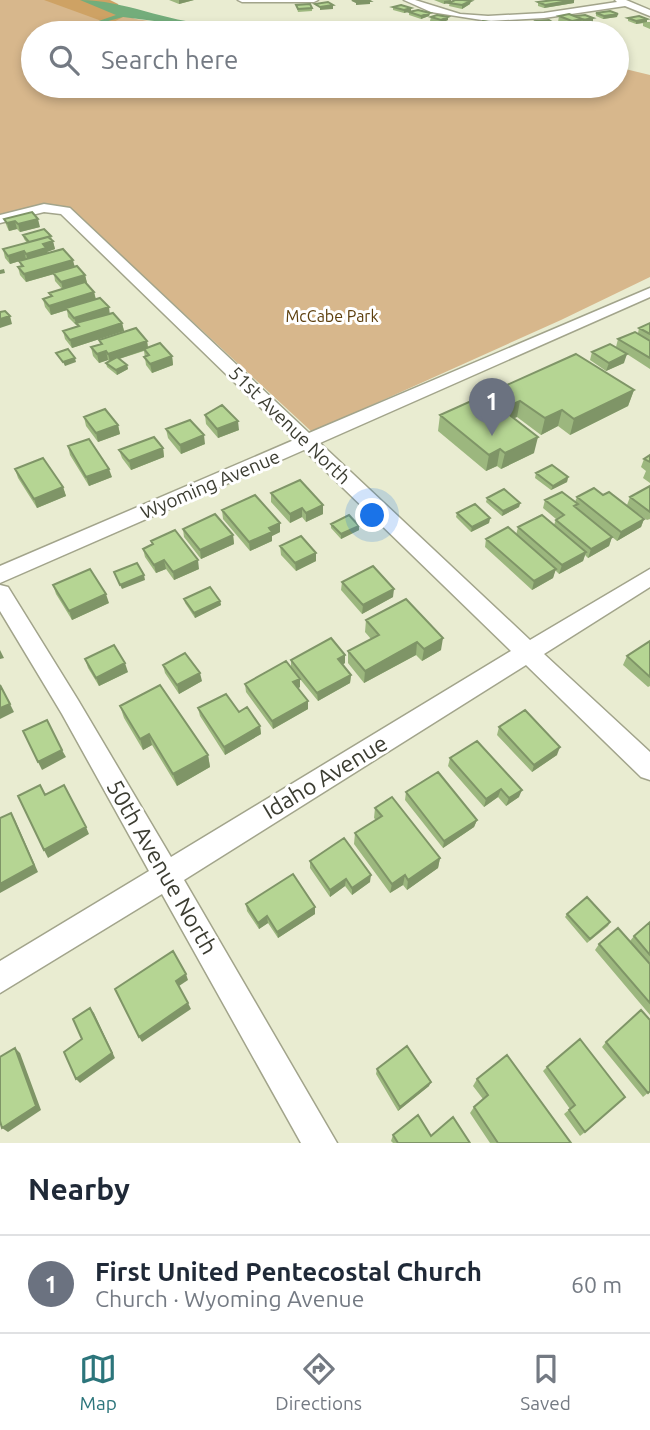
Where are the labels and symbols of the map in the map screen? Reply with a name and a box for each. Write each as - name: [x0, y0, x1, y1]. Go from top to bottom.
- park label: McCabe Park: [285, 307, 379, 325]
- street label: 51st Avenue North: [225, 361, 355, 489]
- pin: 1: [469, 378, 515, 436]
- street label: Wyoming Avenue: [137, 445, 283, 523]
- your location: [355, 498, 389, 532]
- street label: Idaho Avenue: [258, 730, 391, 823]
- street label: 50th Avenue North: [102, 775, 222, 958]

